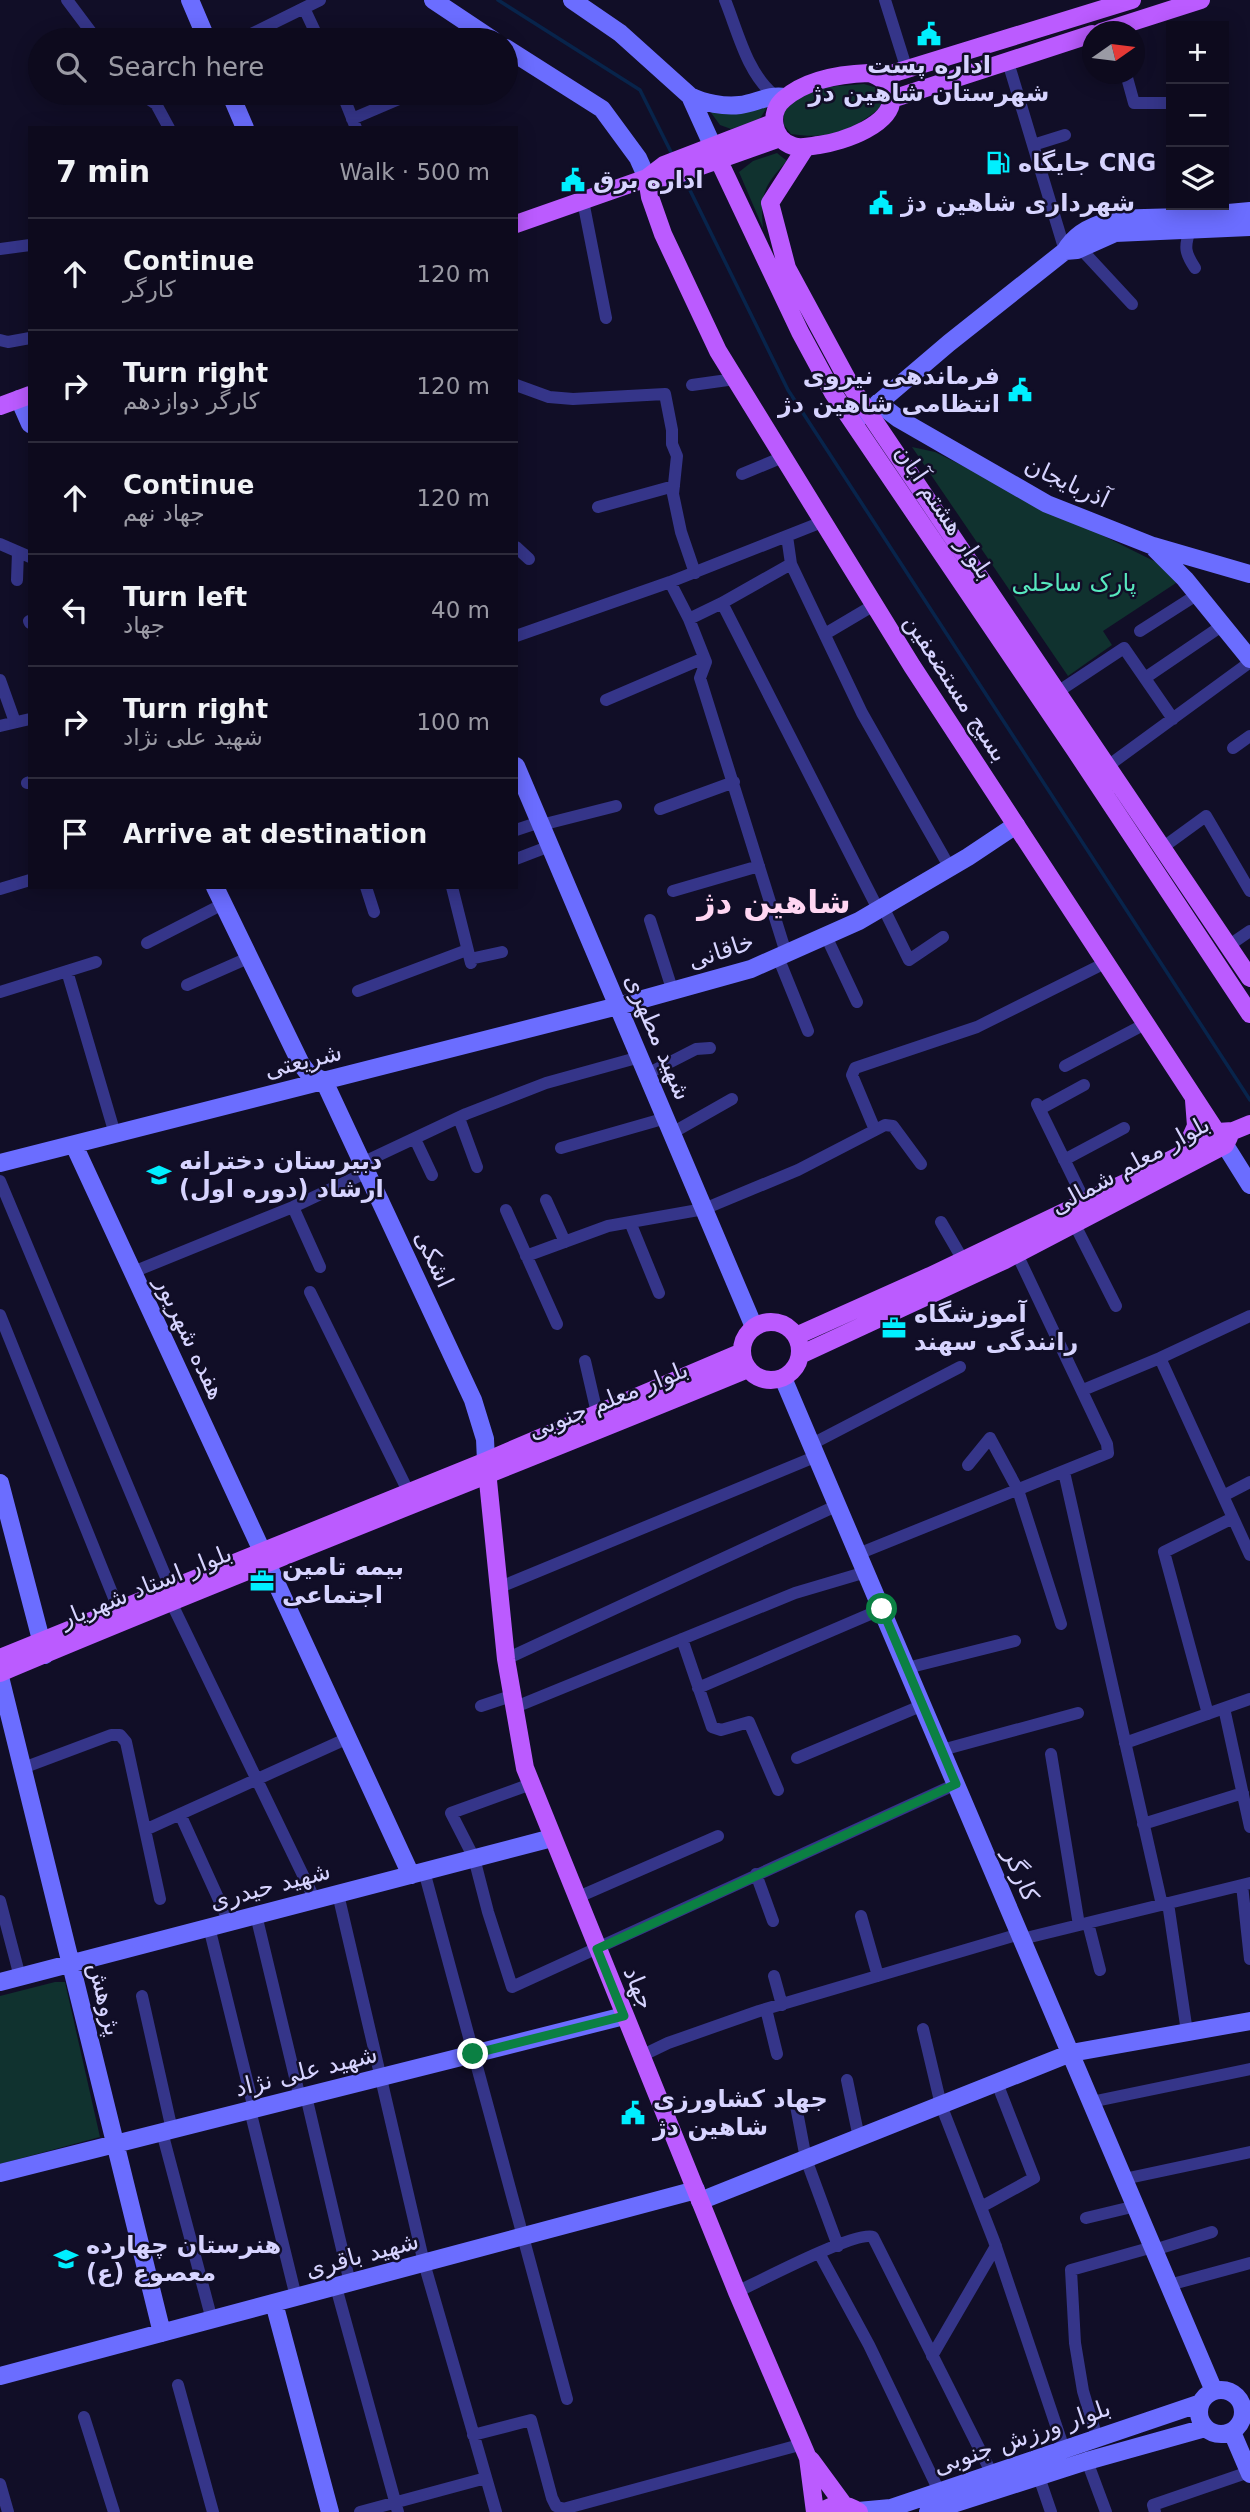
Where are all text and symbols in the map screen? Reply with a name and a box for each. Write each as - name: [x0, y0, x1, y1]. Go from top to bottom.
- public building icon: اداره پست شهرستان شاهین دژ: [915, 20, 943, 48]
- north arrow: [1082, 21, 1145, 84]
- map controls: [1166, 21, 1229, 210]
- button: +: [1166, 21, 1229, 84]
- search box: [28, 28, 518, 105]
- icon: search: [52, 48, 90, 86]
- place label: اداره پست شهرستان شاهین دژ: [808, 51, 1049, 107]
- text: Search here: [108, 52, 264, 82]
- button: −: [1166, 84, 1229, 147]
- button: layers: [1166, 147, 1229, 210]
- fuel station icon: جایگاه CNG: [984, 149, 1012, 177]
- place label: جایگاه CNG: [1018, 149, 1156, 177]
- text: 7 min: [56, 154, 150, 189]
- text: Walk · 500 m: [339, 159, 490, 185]
- public building icon: اداره برق: [559, 166, 587, 194]
- place label: اداره برق: [593, 166, 704, 194]
- public building icon: شهرداری شاهین دژ: [867, 189, 895, 217]
- place label: شهرداری شاهین دژ: [900, 189, 1135, 217]
- text: Continue: [123, 246, 254, 276]
- icon: ahead: [56, 255, 94, 293]
- text: 120 m: [416, 261, 490, 287]
- text: کارگر: [123, 276, 176, 302]
- text: Turn right: [123, 358, 268, 388]
- place label: فرماندهی نیروی انتظامی شاهین دژ: [777, 362, 1000, 418]
- icon: right: [56, 367, 94, 405]
- text: 120 m: [416, 373, 490, 399]
- public building icon: فرماندهی نیروی انتظامی شاهین دژ: [1006, 376, 1034, 404]
- text: کارگر دوازدهم: [123, 388, 260, 414]
- street label: بلوار هشتم آبان: [889, 439, 1000, 585]
- street label: آذربایجان: [1020, 449, 1115, 514]
- text: Continue: [123, 470, 254, 500]
- icon: ahead: [56, 479, 94, 517]
- text: 120 m: [416, 485, 490, 511]
- text: جهاد نهم: [123, 500, 205, 526]
- park label: پارک ساحلی: [1012, 569, 1136, 597]
- text: Turn left: [123, 582, 247, 612]
- icon: left: [56, 591, 94, 629]
- text: 40 m: [431, 597, 490, 623]
- street label: بسیج مستضعفین: [898, 609, 1014, 767]
- text: جهاد: [123, 612, 165, 638]
- text: Turn right: [123, 694, 268, 724]
- icon: right: [56, 703, 94, 741]
- text: 100 m: [416, 709, 490, 735]
- text: شهید علی نژاد: [123, 724, 263, 750]
- icon: arrive: [56, 815, 94, 853]
- text: Arrive at destination: [123, 819, 427, 849]
- district label: شاهین دژ: [695, 883, 851, 921]
- street label: خاقانی: [685, 927, 757, 975]
- street label: شهید مطهری: [619, 970, 697, 1104]
- street label: شریعتی: [261, 1038, 345, 1084]
- street label: بلوار معلم شمالی: [1046, 1110, 1214, 1220]
- place label: دبیرستان دخترانه ارشاد (دوره اول): [179, 1147, 384, 1203]
- school or university icon: دبیرستان دخترانه ارشاد (دوره اول): [145, 1161, 173, 1189]
- street label: اشکی: [409, 1226, 459, 1292]
- street label: هفده شهریور: [149, 1271, 231, 1404]
- place label: آموزشگاه رانندگی سهند: [914, 1299, 1078, 1356]
- office icon: آموزشگاه رانندگی سهند: [880, 1314, 908, 1342]
- street label: بلوار معلم جنوبی: [524, 1355, 692, 1445]
- street label: بلوار استاد شهریار: [55, 1539, 236, 1634]
- place label: بیمه تامین اجتماعی: [282, 1553, 404, 1609]
- office icon: بیمه تامین اجتماعی: [248, 1567, 276, 1595]
- route start: [866, 1593, 897, 1624]
- street label: کارگر: [997, 1843, 1045, 1906]
- street label: شهید حیدری: [207, 1856, 333, 1916]
- street label: پژوهش: [82, 1959, 128, 2039]
- street label: جهاد: [618, 1962, 660, 2014]
- route end: [457, 2038, 488, 2069]
- street label: شهید علی نژاد: [232, 2040, 380, 2102]
- place label: جهاد کشاورزى شاهین دژ: [652, 2085, 828, 2141]
- public building icon: جهاد کشاورزى شاهین دژ: [619, 2099, 647, 2127]
- street label: شهید باقری: [302, 2226, 422, 2284]
- place label: هنرستان چهارده معصوع (ع): [86, 2231, 281, 2287]
- school or university icon: هنرستان چهارده معصوع (ع): [52, 2245, 80, 2273]
- street label: بلوار ورزش جنوبی: [930, 2394, 1114, 2480]

